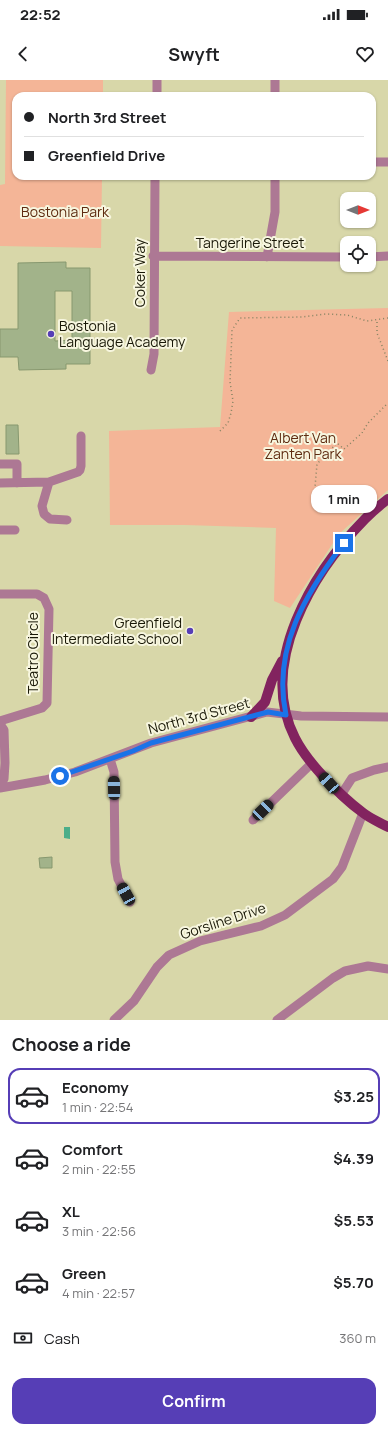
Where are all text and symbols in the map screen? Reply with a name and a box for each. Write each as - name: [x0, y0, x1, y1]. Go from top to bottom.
- text: 22:52: [20, 4, 60, 25]
- text: Swyft: [168, 42, 220, 66]
- icon: back: [12, 43, 34, 65]
- icon: heart: [354, 43, 376, 65]
- text: North 3rd Street: [48, 107, 166, 128]
- text: Greenfield Drive: [48, 145, 165, 166]
- north arrow: [340, 192, 376, 228]
- map controls: [340, 192, 376, 272]
- park label: Bostonia Park: [21, 202, 110, 221]
- street label: Tangerine Street: [196, 233, 305, 252]
- button: locate: [340, 236, 376, 272]
- street label: Coker Way: [130, 238, 149, 307]
- place label: Bostonia Language Academy: [59, 316, 186, 351]
- marker: Bostonia Language Academy: [46, 329, 56, 339]
- park label: Albert Van Zanten Park: [264, 428, 343, 463]
- callout: 1 min: [311, 485, 377, 513]
- text: 1 min: [328, 490, 360, 508]
- route end: [335, 534, 353, 552]
- street label: Teatro Circle: [23, 612, 42, 694]
- place label: Greenfield Intermediate School: [52, 613, 182, 648]
- marker: Greenfield Intermediate School: [185, 626, 195, 636]
- street label: North 3rd Street: [146, 693, 252, 738]
- route start: [51, 767, 69, 785]
- car: [317, 770, 341, 796]
- car: [108, 776, 120, 800]
- car: [250, 797, 276, 823]
- car: [115, 881, 137, 907]
- street label: Gorsline Drive: [178, 898, 268, 943]
- text: Choose a ride: [12, 1032, 131, 1056]
- text: Economy: [62, 1077, 129, 1098]
- icon: car: [14, 1078, 50, 1114]
- text: $3.25: [334, 1086, 374, 1107]
- text: 1 min · 22:54: [62, 1098, 133, 1116]
- text: Comfort: [62, 1139, 123, 1160]
- icon: car: [14, 1140, 50, 1176]
- text: $4.39: [333, 1148, 374, 1169]
- text: 2 min · 22:55: [62, 1160, 136, 1178]
- text: XL: [62, 1201, 80, 1222]
- icon: car: [14, 1202, 50, 1238]
- text: $5.53: [334, 1210, 374, 1231]
- text: 3 min · 22:56: [62, 1222, 136, 1240]
- text: Green: [62, 1263, 106, 1284]
- icon: car: [14, 1264, 50, 1300]
- text: $5.70: [333, 1272, 374, 1293]
- text: 4 min · 22:57: [62, 1284, 135, 1302]
- icon: cash: [12, 1327, 34, 1349]
- text: Cash: [44, 1328, 80, 1349]
- text: 360 m: [339, 1329, 376, 1347]
- button: Confirm: [12, 1378, 376, 1424]

